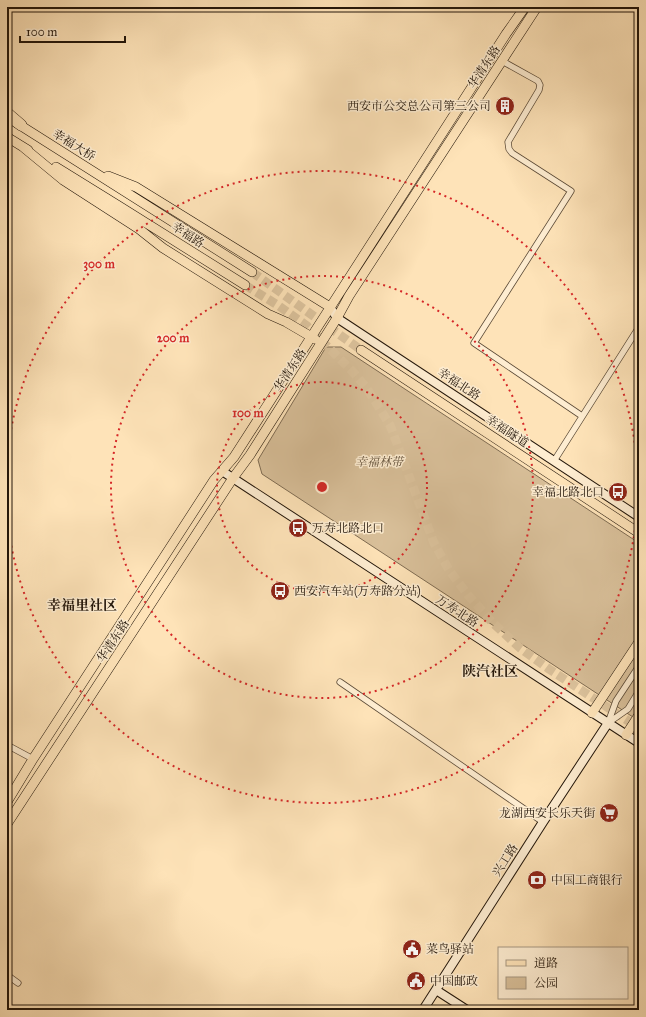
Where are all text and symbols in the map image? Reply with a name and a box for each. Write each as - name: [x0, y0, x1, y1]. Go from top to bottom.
- scale bar: [20, 18, 125, 44]
- text: 100 m: [26, 25, 57, 39]
- street label: 华清东路: [465, 43, 503, 91]
- building icon: 西安市公交总公司第三公司: [494, 95, 516, 117]
- place label: 西安市公交总公司第三公司: [347, 99, 491, 113]
- street label: 幸福大桥: [50, 126, 98, 164]
- street label: 幸福路: [169, 219, 207, 251]
- text: 300 m: [83, 257, 116, 272]
- text: 200 m: [157, 331, 190, 345]
- street label: 华清东路: [271, 346, 309, 394]
- street label: 幸福北路: [435, 365, 483, 403]
- text: 100 m: [232, 406, 265, 420]
- street label: 幸福隧道: [483, 412, 531, 450]
- park label: 幸福林带: [355, 455, 405, 469]
- centre of rings: [315, 480, 329, 494]
- bus stop icon: 幸福北路北口: [607, 481, 629, 503]
- place label: 幸福北路北口: [532, 485, 604, 499]
- bus stop icon: 万寿北路北口: [287, 517, 309, 539]
- place label: 万寿北路北口: [312, 521, 384, 535]
- bus stop icon: 西安汽车站(万寿路分站): [269, 580, 291, 602]
- place label: 西安汽车站(万寿路分站): [294, 584, 421, 598]
- street label: 万寿北路: [433, 592, 481, 630]
- district label: 幸福里社区: [47, 597, 117, 614]
- street label: 华清东路: [94, 617, 132, 665]
- district label: 陕汽社区: [462, 663, 518, 680]
- supermarket icon: 龙湖西安长乐天街: [598, 802, 620, 824]
- place label: 龙湖西安长乐天街: [499, 806, 596, 820]
- street label: 兴工路: [489, 841, 521, 879]
- bank icon: 中国工商银行: [526, 869, 548, 891]
- place label: 中国工商银行: [551, 873, 623, 887]
- public building icon: 菜鸟驿站: [401, 938, 423, 960]
- place label: 菜鸟驿站: [426, 942, 474, 956]
- legend: [498, 947, 628, 999]
- text: 道路: [534, 956, 558, 970]
- public building icon: 中国邮政: [405, 970, 427, 992]
- place label: 中国邮政: [430, 974, 478, 988]
- text: 公园: [534, 976, 558, 990]

